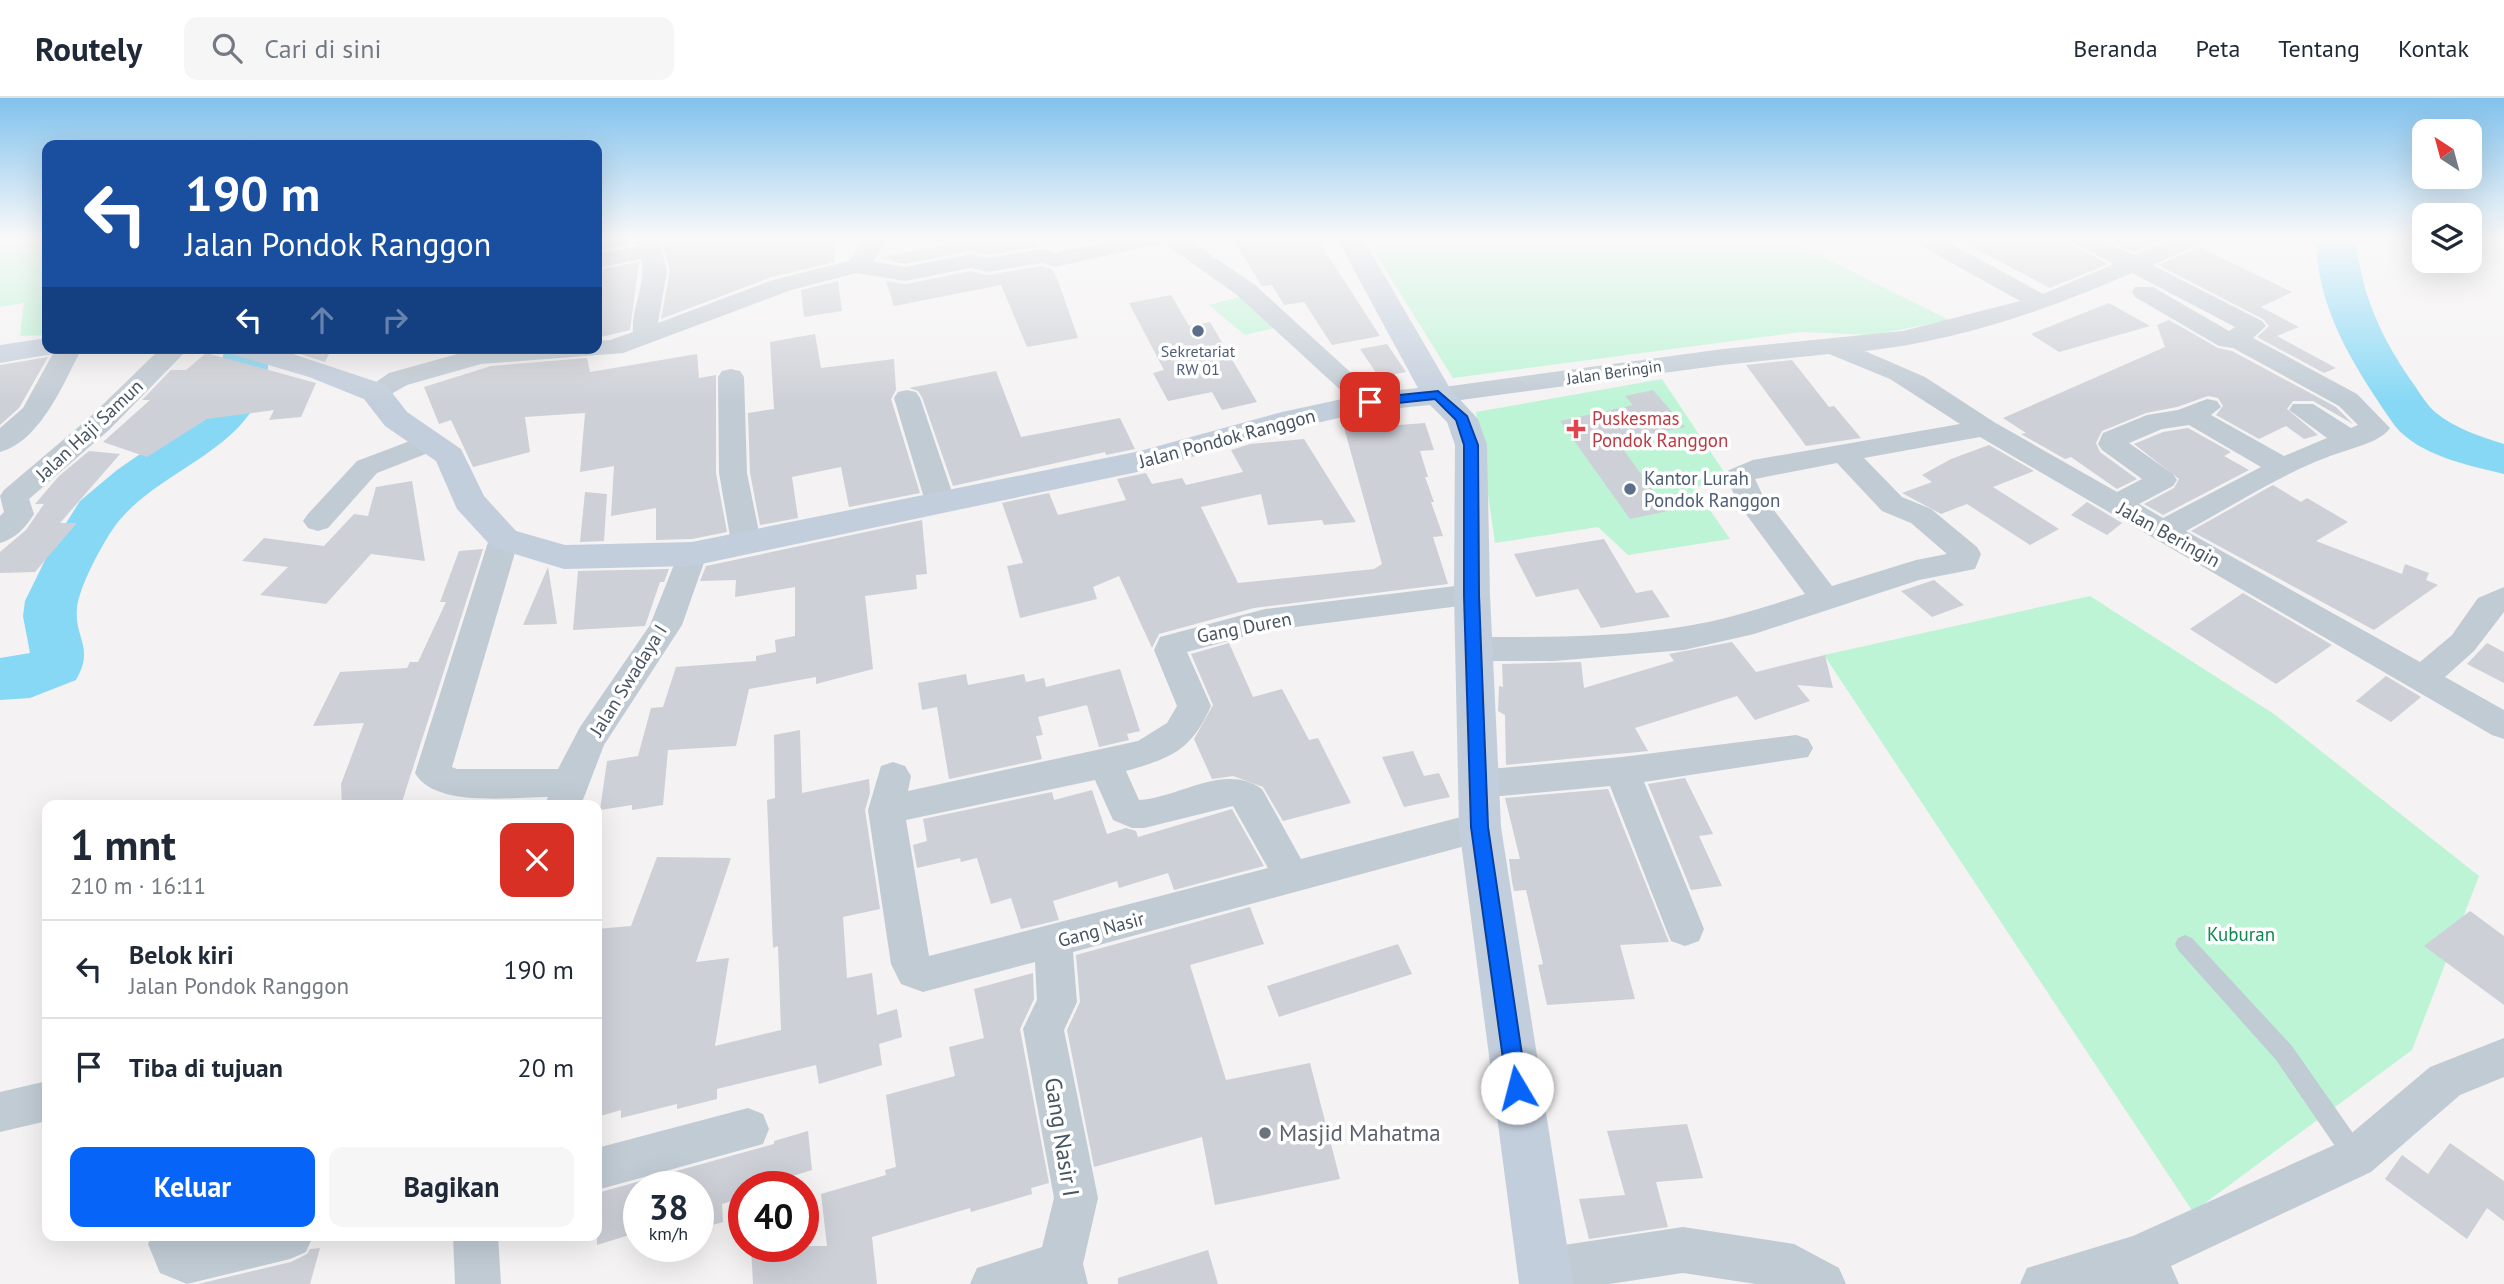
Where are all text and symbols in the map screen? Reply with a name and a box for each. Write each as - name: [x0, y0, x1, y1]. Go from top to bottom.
- search box: [184, 17, 674, 80]
- text: Routely: [35, 27, 142, 70]
- icon: search: [208, 29, 246, 67]
- text: Cari di sini: [264, 32, 381, 65]
- text: Beranda: [2073, 33, 2158, 64]
- text: Peta: [2196, 33, 2240, 64]
- text: Tentang: [2278, 33, 2360, 64]
- text: Kontak: [2398, 33, 2469, 64]
- north arrow: [2412, 119, 2482, 189]
- map controls: [2412, 119, 2482, 273]
- text: 190 m: [185, 161, 320, 225]
- icon: left: [70, 168, 161, 259]
- button: layers: [2412, 203, 2482, 273]
- text: Jalan Pondok Ranggon: [185, 223, 491, 265]
- icon: left: [230, 301, 268, 339]
- icon: ahead: [303, 301, 341, 339]
- icon: right: [376, 301, 414, 339]
- marker: Sekretariat RW 01: [1190, 323, 1206, 339]
- place label: Sekretariat RW 01: [1161, 341, 1236, 379]
- street label: Jalan Beringin: [1564, 355, 1663, 389]
- pin: [1340, 372, 1400, 432]
- street label: Jalan Haji Samun: [29, 374, 148, 487]
- icon: arrive: [1351, 383, 1389, 421]
- street label: Jalan Pondok Ranggon: [1135, 403, 1318, 473]
- place label: Puskesmas Pondok Ranggon: [1592, 406, 1728, 452]
- marker: Puskesmas Pondok Ranggon: [1566, 419, 1586, 439]
- place label: Kantor Lurah Pondok Ranggon: [1644, 466, 1780, 512]
- marker: Kantor Lurah Pondok Ranggon: [1622, 481, 1638, 497]
- street label: Jalan Beringin: [2113, 495, 2225, 572]
- street label: Gang Duren: [1195, 606, 1293, 648]
- street label: Jalan Swadaya I: [584, 620, 672, 741]
- text: 1 mnt: [70, 817, 176, 872]
- button: close: [500, 823, 574, 897]
- text: 210 m · 16:11: [70, 871, 206, 900]
- street label: Gang Nasir: [1055, 906, 1147, 952]
- park label: Kuburan: [2207, 922, 2275, 946]
- text: Belok kiri: [129, 938, 234, 971]
- icon: left: [70, 950, 108, 988]
- text: 190 m: [503, 953, 574, 986]
- text: Jalan Pondok Ranggon: [129, 971, 349, 1000]
- icon: arrive: [70, 1048, 108, 1086]
- text: Tiba di tujuan: [129, 1051, 283, 1084]
- text: 20 m: [518, 1051, 574, 1084]
- position arrow: [1480, 1051, 1554, 1125]
- street label: Gang Nasir I: [1039, 1075, 1086, 1198]
- place label: Masjid Mahatma: [1279, 1118, 1441, 1147]
- marker: Masjid Mahatma: [1257, 1125, 1273, 1141]
- button: Keluar: [70, 1147, 315, 1227]
- button: Bagikan: [329, 1147, 574, 1227]
- speed limit sign: 40: [728, 1171, 819, 1262]
- text: 38: [649, 1184, 688, 1230]
- text: km/h: [649, 1222, 688, 1245]

